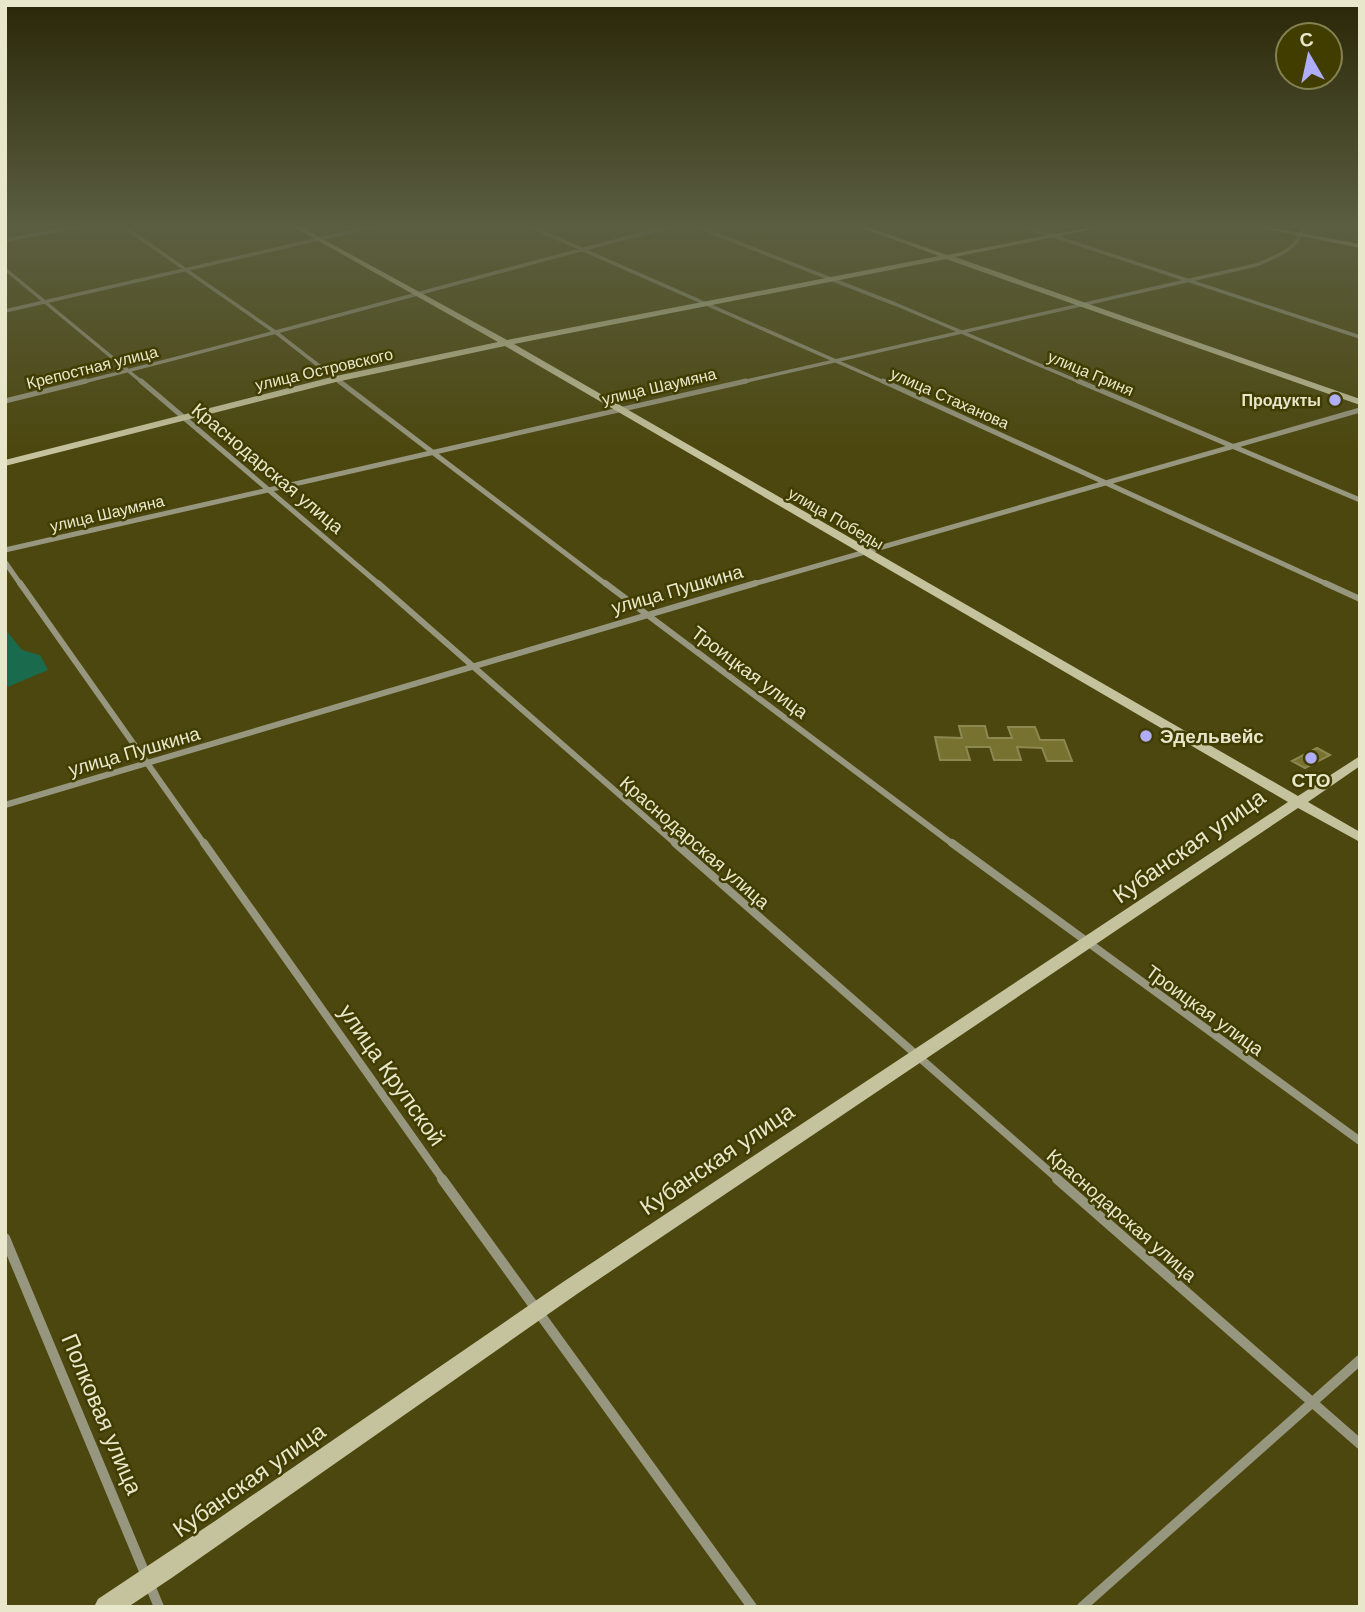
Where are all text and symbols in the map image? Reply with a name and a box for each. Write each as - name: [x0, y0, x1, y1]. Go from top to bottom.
- north arrow: [1274, 21, 1344, 91]
- text: С: [1298, 26, 1315, 53]
- street label: Крепостная улица: [24, 341, 160, 394]
- street label: улица Островского: [253, 343, 395, 396]
- street label: улица Гриня: [1045, 346, 1137, 401]
- street label: улица Шаумяна: [600, 363, 718, 410]
- street label: улица Стаханова: [887, 363, 1012, 434]
- place label: Продукты: [1241, 390, 1321, 411]
- marker: Продукты: [1327, 392, 1343, 408]
- street label: Краснодарская улица: [187, 397, 349, 540]
- street label: улица Победы: [784, 483, 887, 554]
- street label: улица Шаумяна: [48, 490, 166, 537]
- street label: улица Пушкина: [608, 559, 746, 620]
- street label: Троицкая улица: [686, 620, 813, 725]
- street label: улица Пушкина: [65, 721, 203, 782]
- place label: Эдельвейс: [1160, 724, 1264, 749]
- marker: Эдельвейс: [1138, 728, 1154, 744]
- marker: СТО: [1303, 750, 1319, 766]
- place label: СТО: [1291, 768, 1331, 793]
- street label: Краснодарская улица: [614, 770, 775, 915]
- street label: Кубанская улица: [1107, 782, 1271, 910]
- street label: Троицкая улица: [1141, 959, 1269, 1062]
- street label: улица Крупской: [332, 998, 452, 1152]
- street label: Кубанская улица: [634, 1096, 800, 1222]
- street label: Краснодарская улица: [1041, 1143, 1202, 1288]
- street label: Полковая улица: [55, 1329, 149, 1499]
- street label: Кубанская улица: [167, 1416, 331, 1544]

